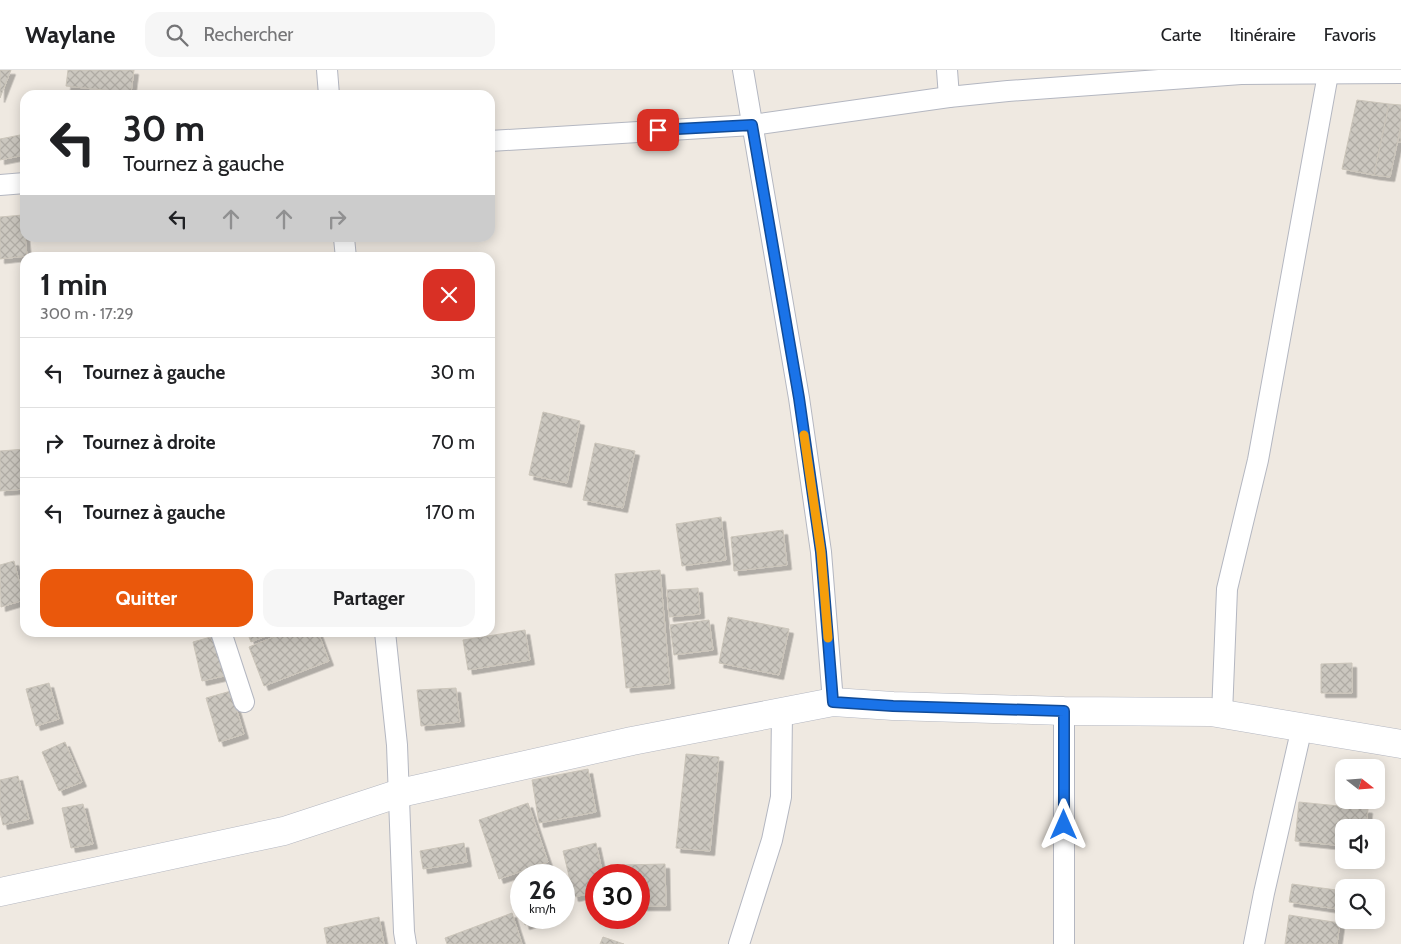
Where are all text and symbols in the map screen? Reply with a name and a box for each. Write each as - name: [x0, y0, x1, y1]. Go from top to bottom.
- search box: [145, 12, 495, 57]
- text: Waylane: [25, 20, 115, 49]
- icon: search: [163, 21, 191, 49]
- text: Rechercher: [203, 23, 293, 46]
- text: Carte: [1161, 24, 1201, 46]
- text: Itinéraire: [1229, 24, 1296, 46]
- text: Favoris: [1324, 24, 1376, 46]
- text: 30 m: [123, 107, 205, 150]
- pin: [637, 109, 679, 151]
- icon: left: [40, 110, 105, 175]
- icon: arrive: [644, 116, 672, 144]
- text: Tournez à gauche: [123, 150, 284, 177]
- icon: left: [164, 205, 192, 233]
- icon: ahead: [217, 205, 245, 233]
- icon: ahead: [270, 205, 298, 233]
- icon: right: [323, 205, 351, 233]
- text: 1 min: [40, 266, 108, 303]
- button: close: [423, 269, 475, 321]
- text: 300 m · 17:29: [40, 304, 134, 323]
- icon: left: [40, 359, 68, 387]
- text: Tournez à gauche: [83, 361, 225, 384]
- text: 30 m: [431, 361, 475, 384]
- icon: right: [40, 429, 68, 457]
- text: Tournez à droite: [83, 431, 216, 454]
- text: 70 m: [431, 431, 475, 454]
- icon: left: [40, 499, 68, 527]
- text: Tournez à gauche: [83, 501, 225, 524]
- text: 170 m: [425, 501, 475, 524]
- button: Quitter: [40, 569, 253, 627]
- button: Partager: [263, 569, 475, 627]
- north arrow: [1335, 759, 1385, 809]
- map controls: [1335, 759, 1385, 929]
- position arrow: [1037, 798, 1089, 850]
- button: sound: [1335, 819, 1385, 869]
- speed limit sign: 30: [585, 864, 650, 929]
- text: 26: [529, 875, 556, 905]
- button: search: [1335, 879, 1385, 929]
- text: km/h: [529, 901, 556, 916]

